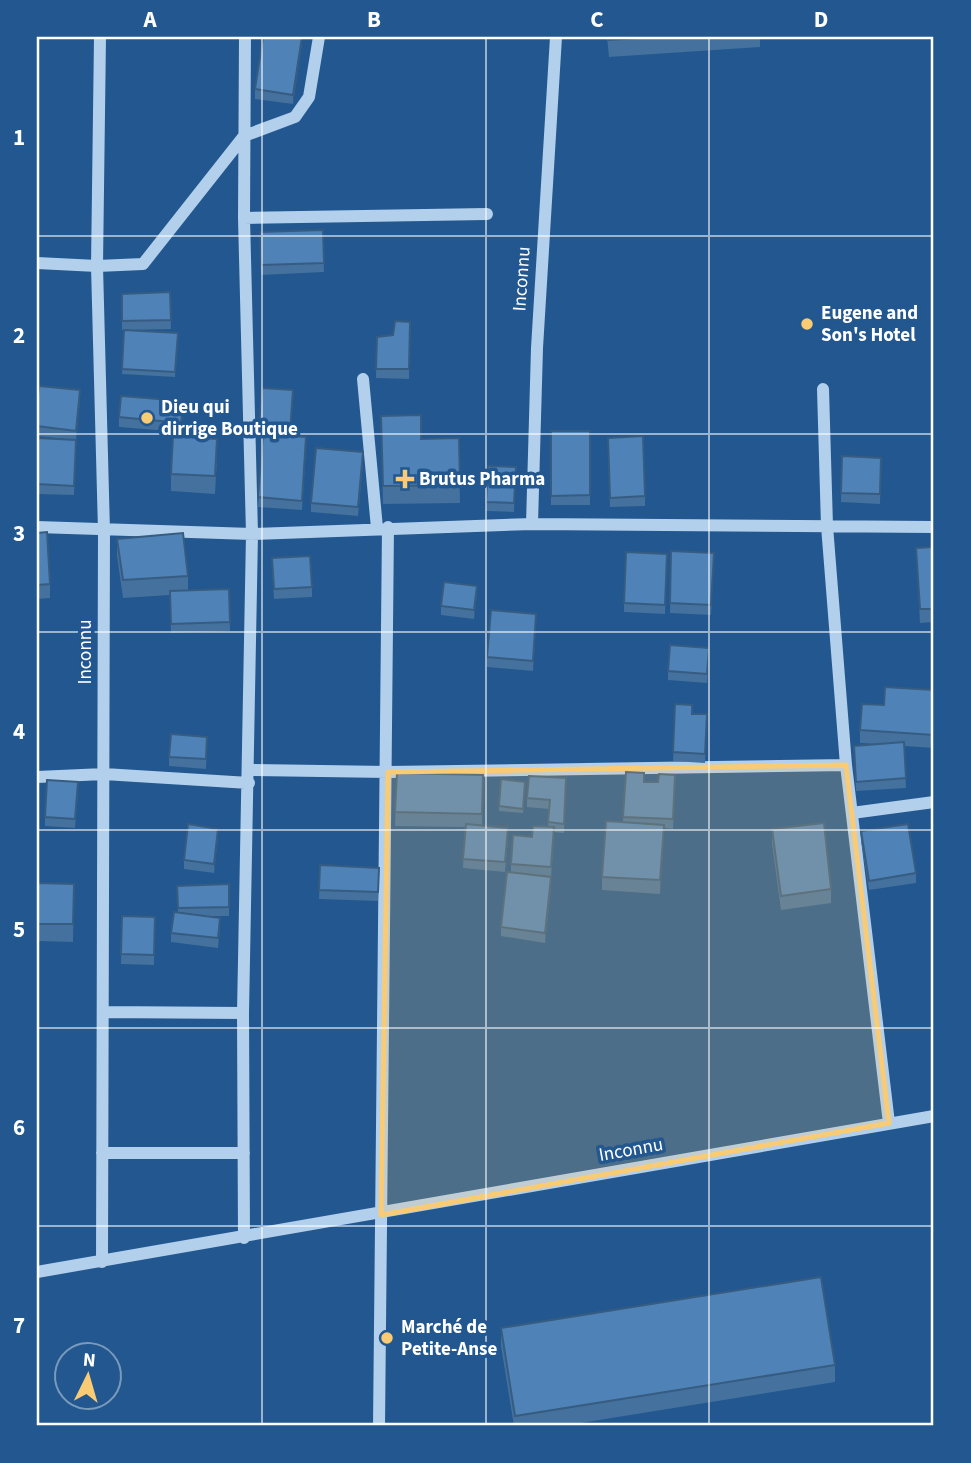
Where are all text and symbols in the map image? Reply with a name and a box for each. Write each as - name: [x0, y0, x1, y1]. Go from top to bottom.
- text: A: [142, 3, 157, 36]
- text: B: [367, 3, 381, 36]
- text: C: [590, 3, 604, 36]
- text: D: [814, 3, 828, 36]
- text: 1: [13, 121, 25, 154]
- street label: Inconnu: [506, 246, 538, 312]
- place label: Eugene and Son's Hotel: [821, 300, 918, 349]
- marker: Eugene and Son's Hotel: [799, 316, 815, 332]
- text: 2: [13, 319, 25, 352]
- place label: Dieu qui dirrige Boutique: [161, 394, 298, 443]
- marker: Dieu qui dirrige Boutique: [139, 410, 155, 426]
- place label: Brutus Pharma: [419, 466, 545, 493]
- marker: Brutus Pharma: [397, 471, 413, 487]
- text: 3: [13, 517, 25, 550]
- street label: Inconnu: [72, 619, 99, 685]
- text: 4: [13, 715, 25, 748]
- text: 5: [13, 913, 25, 946]
- text: 6: [13, 1111, 25, 1144]
- street label: Inconnu: [597, 1131, 665, 1169]
- text: 7: [13, 1309, 25, 1342]
- place label: Marché de Petite-Anse: [401, 1314, 498, 1363]
- marker: Marché de Petite-Anse: [379, 1330, 395, 1346]
- north arrow: [52, 1340, 122, 1410]
- text: N: [82, 1347, 97, 1375]

